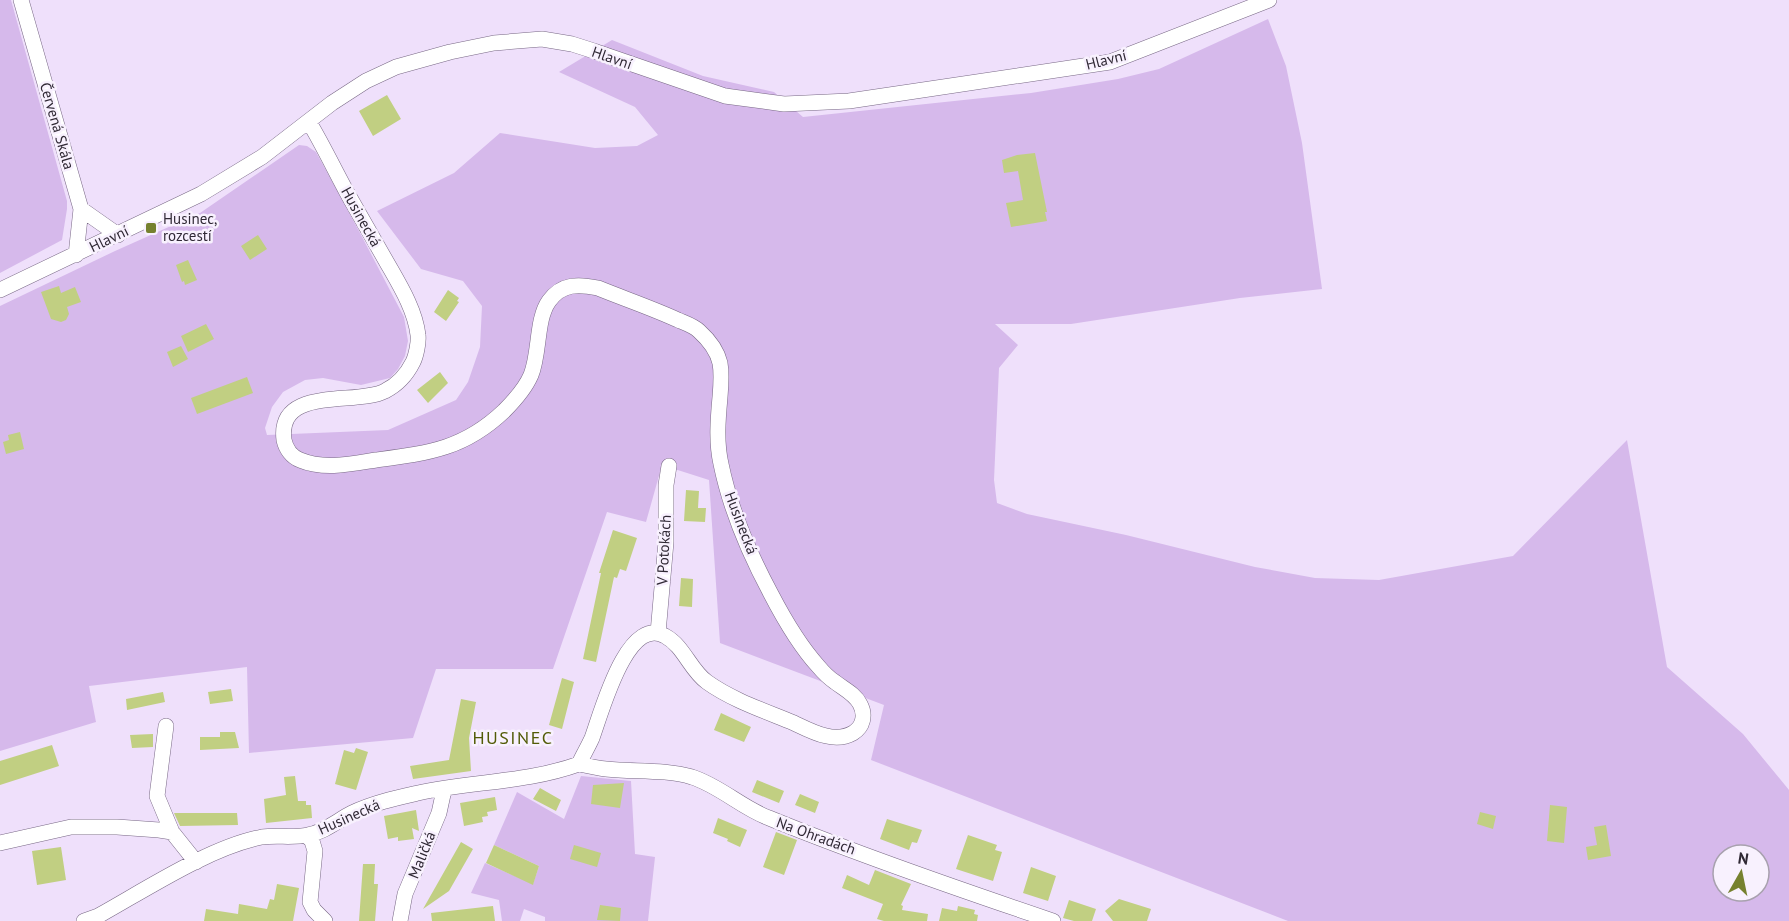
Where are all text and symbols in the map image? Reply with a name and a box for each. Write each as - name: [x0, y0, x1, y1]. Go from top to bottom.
- street label: Hlavní: [590, 42, 635, 73]
- street label: Hlavní: [1084, 45, 1128, 74]
- street label: Červená Skála: [36, 80, 79, 172]
- street label: Husinecká: [337, 183, 386, 250]
- place label: Husinec, rozcestí: [163, 209, 217, 245]
- street label: Hlavní: [86, 221, 132, 256]
- marker: Husinec, rozcestí: [144, 221, 158, 235]
- street label: Husinecká: [721, 489, 762, 557]
- street label: V Potokách: [652, 514, 675, 587]
- district label: HUSINEC: [472, 726, 554, 749]
- street label: Husinecká: [315, 795, 383, 839]
- street label: Na Ohradách: [774, 812, 858, 859]
- street label: Maličká: [404, 828, 440, 881]
- north arrow: [1711, 843, 1771, 903]
- text: N: [1737, 847, 1750, 869]

